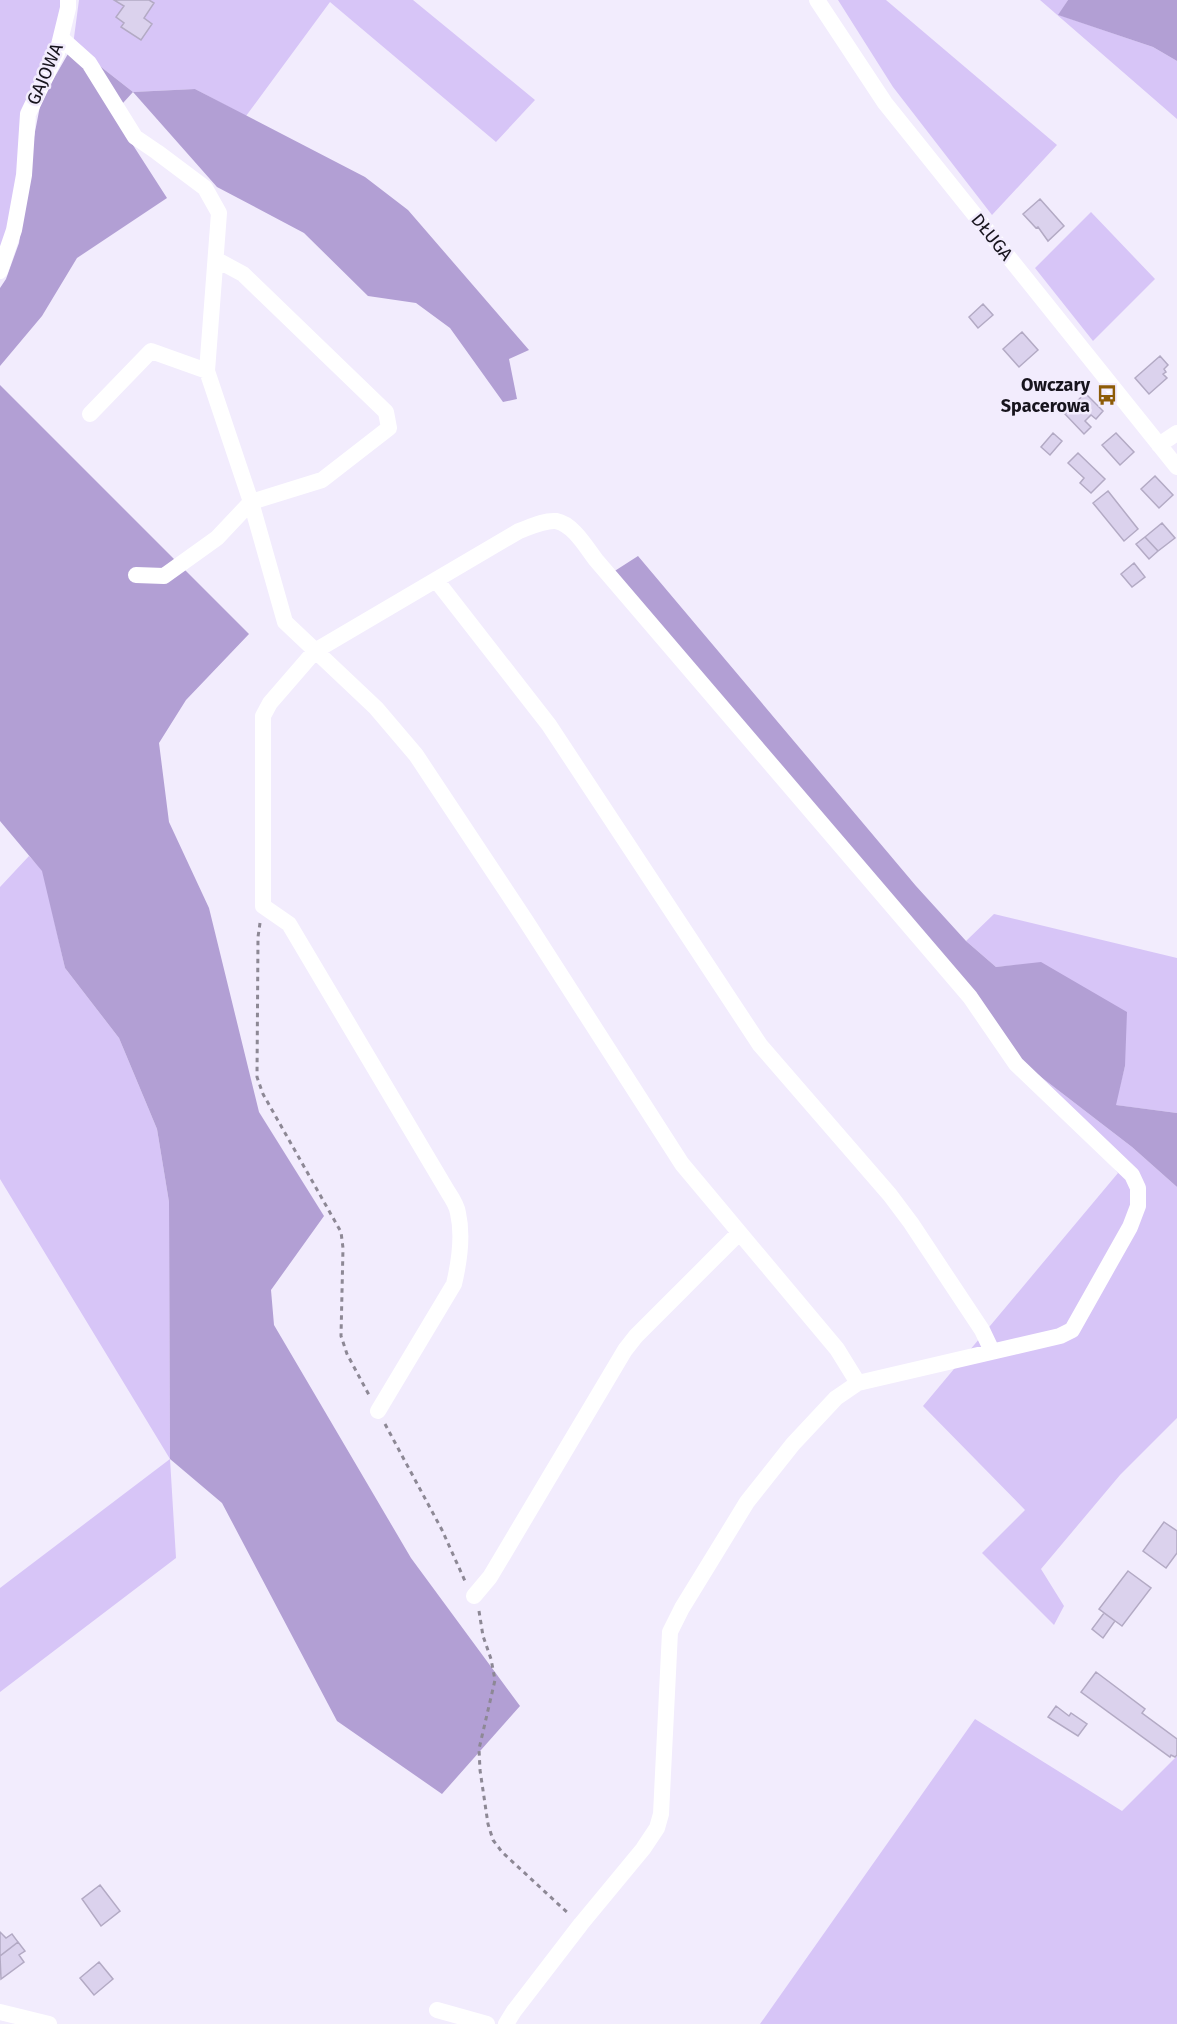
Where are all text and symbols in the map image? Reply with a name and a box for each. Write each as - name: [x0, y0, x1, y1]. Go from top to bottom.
- street label: GAJOWA: [22, 39, 68, 108]
- street label: DŁUGA: [966, 209, 1018, 265]
- place label: Owczary Spacerowa: [1001, 374, 1091, 417]
- bus stop icon: Owczary Spacerowa: [1095, 383, 1119, 407]

